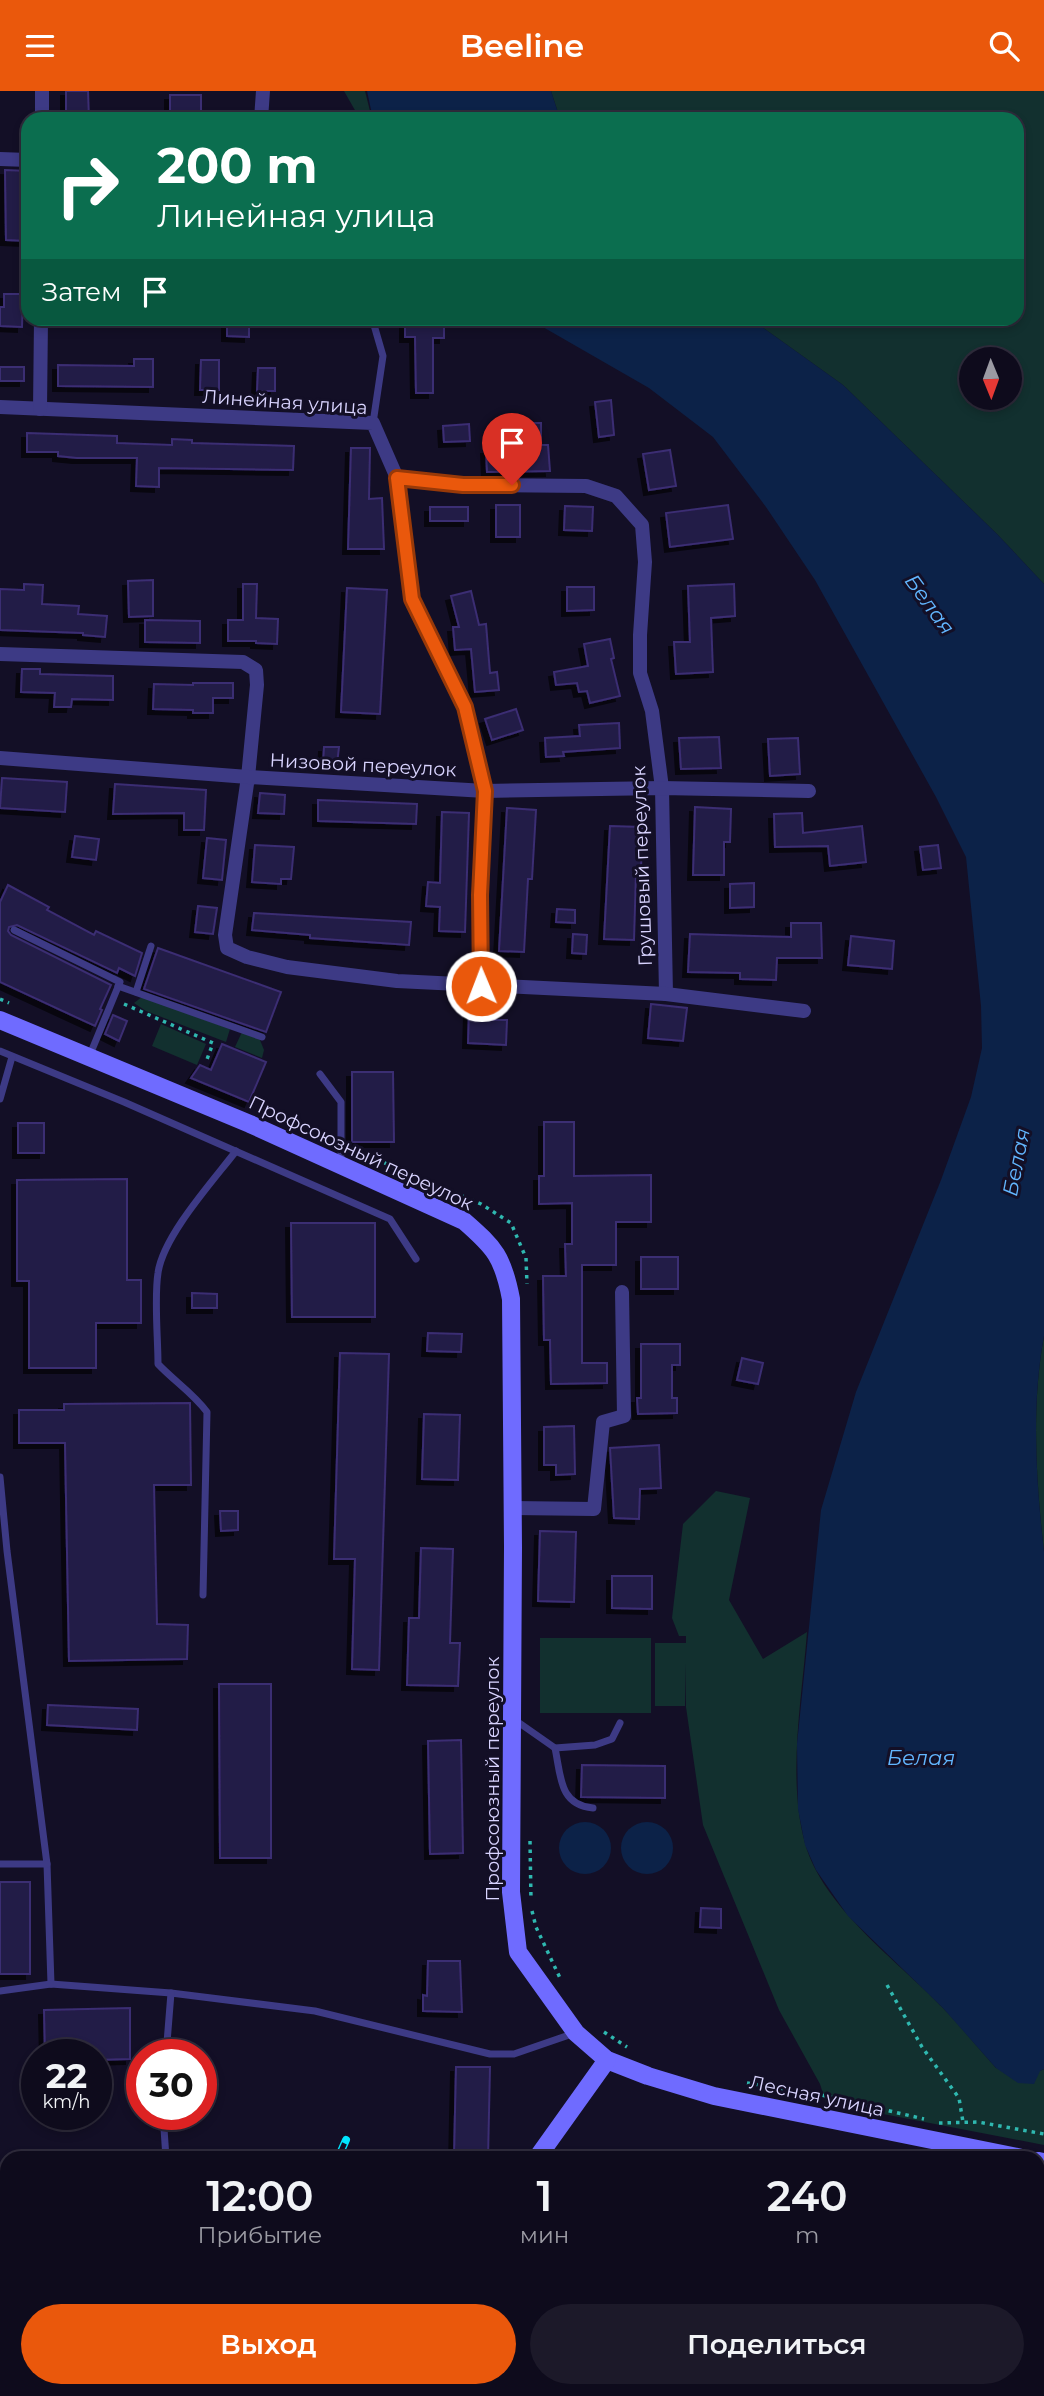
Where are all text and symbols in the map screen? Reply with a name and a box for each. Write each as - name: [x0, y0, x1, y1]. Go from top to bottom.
- text: Beeline: [460, 26, 584, 65]
- icon: menu: [21, 27, 59, 65]
- icon: search: [985, 27, 1023, 65]
- text: 200 m: [157, 136, 318, 195]
- icon: right: [42, 140, 133, 231]
- text: Линейная улица: [157, 196, 435, 235]
- icon: arrive: [136, 273, 174, 311]
- text: Затем: [42, 276, 122, 308]
- north arrow: [959, 347, 1022, 409]
- map controls: [959, 347, 1022, 410]
- street label: Линейная улица: [202, 385, 368, 419]
- pin: [482, 413, 542, 485]
- icon: arrive: [493, 424, 531, 462]
- water label: Белая: [900, 569, 960, 639]
- street label: Низовой переулок: [269, 749, 457, 781]
- street label: Грушовый переулок: [627, 765, 657, 967]
- position arrow: [444, 949, 518, 1023]
- street label: Профсоюзный переулок: [245, 1091, 477, 1215]
- water label: Белая: [997, 1126, 1035, 1198]
- street label: Профсоюзный переулок: [481, 1656, 504, 1902]
- water label: Белая: [887, 1745, 955, 1770]
- speed limit sign: 30: [126, 2039, 217, 2130]
- text: 22: [46, 2054, 87, 2097]
- street label: Лесная улица: [748, 2071, 886, 2121]
- text: km/h: [42, 2091, 91, 2113]
- text: 12:00: [206, 2170, 314, 2222]
- text: 1: [537, 2170, 553, 2222]
- text: 240: [767, 2170, 847, 2222]
- text: Прибытие: [198, 2221, 322, 2249]
- text: мин: [520, 2221, 569, 2249]
- text: m: [795, 2221, 819, 2249]
- button: Выход: [21, 2304, 516, 2384]
- button: Поделиться: [530, 2304, 1024, 2384]

